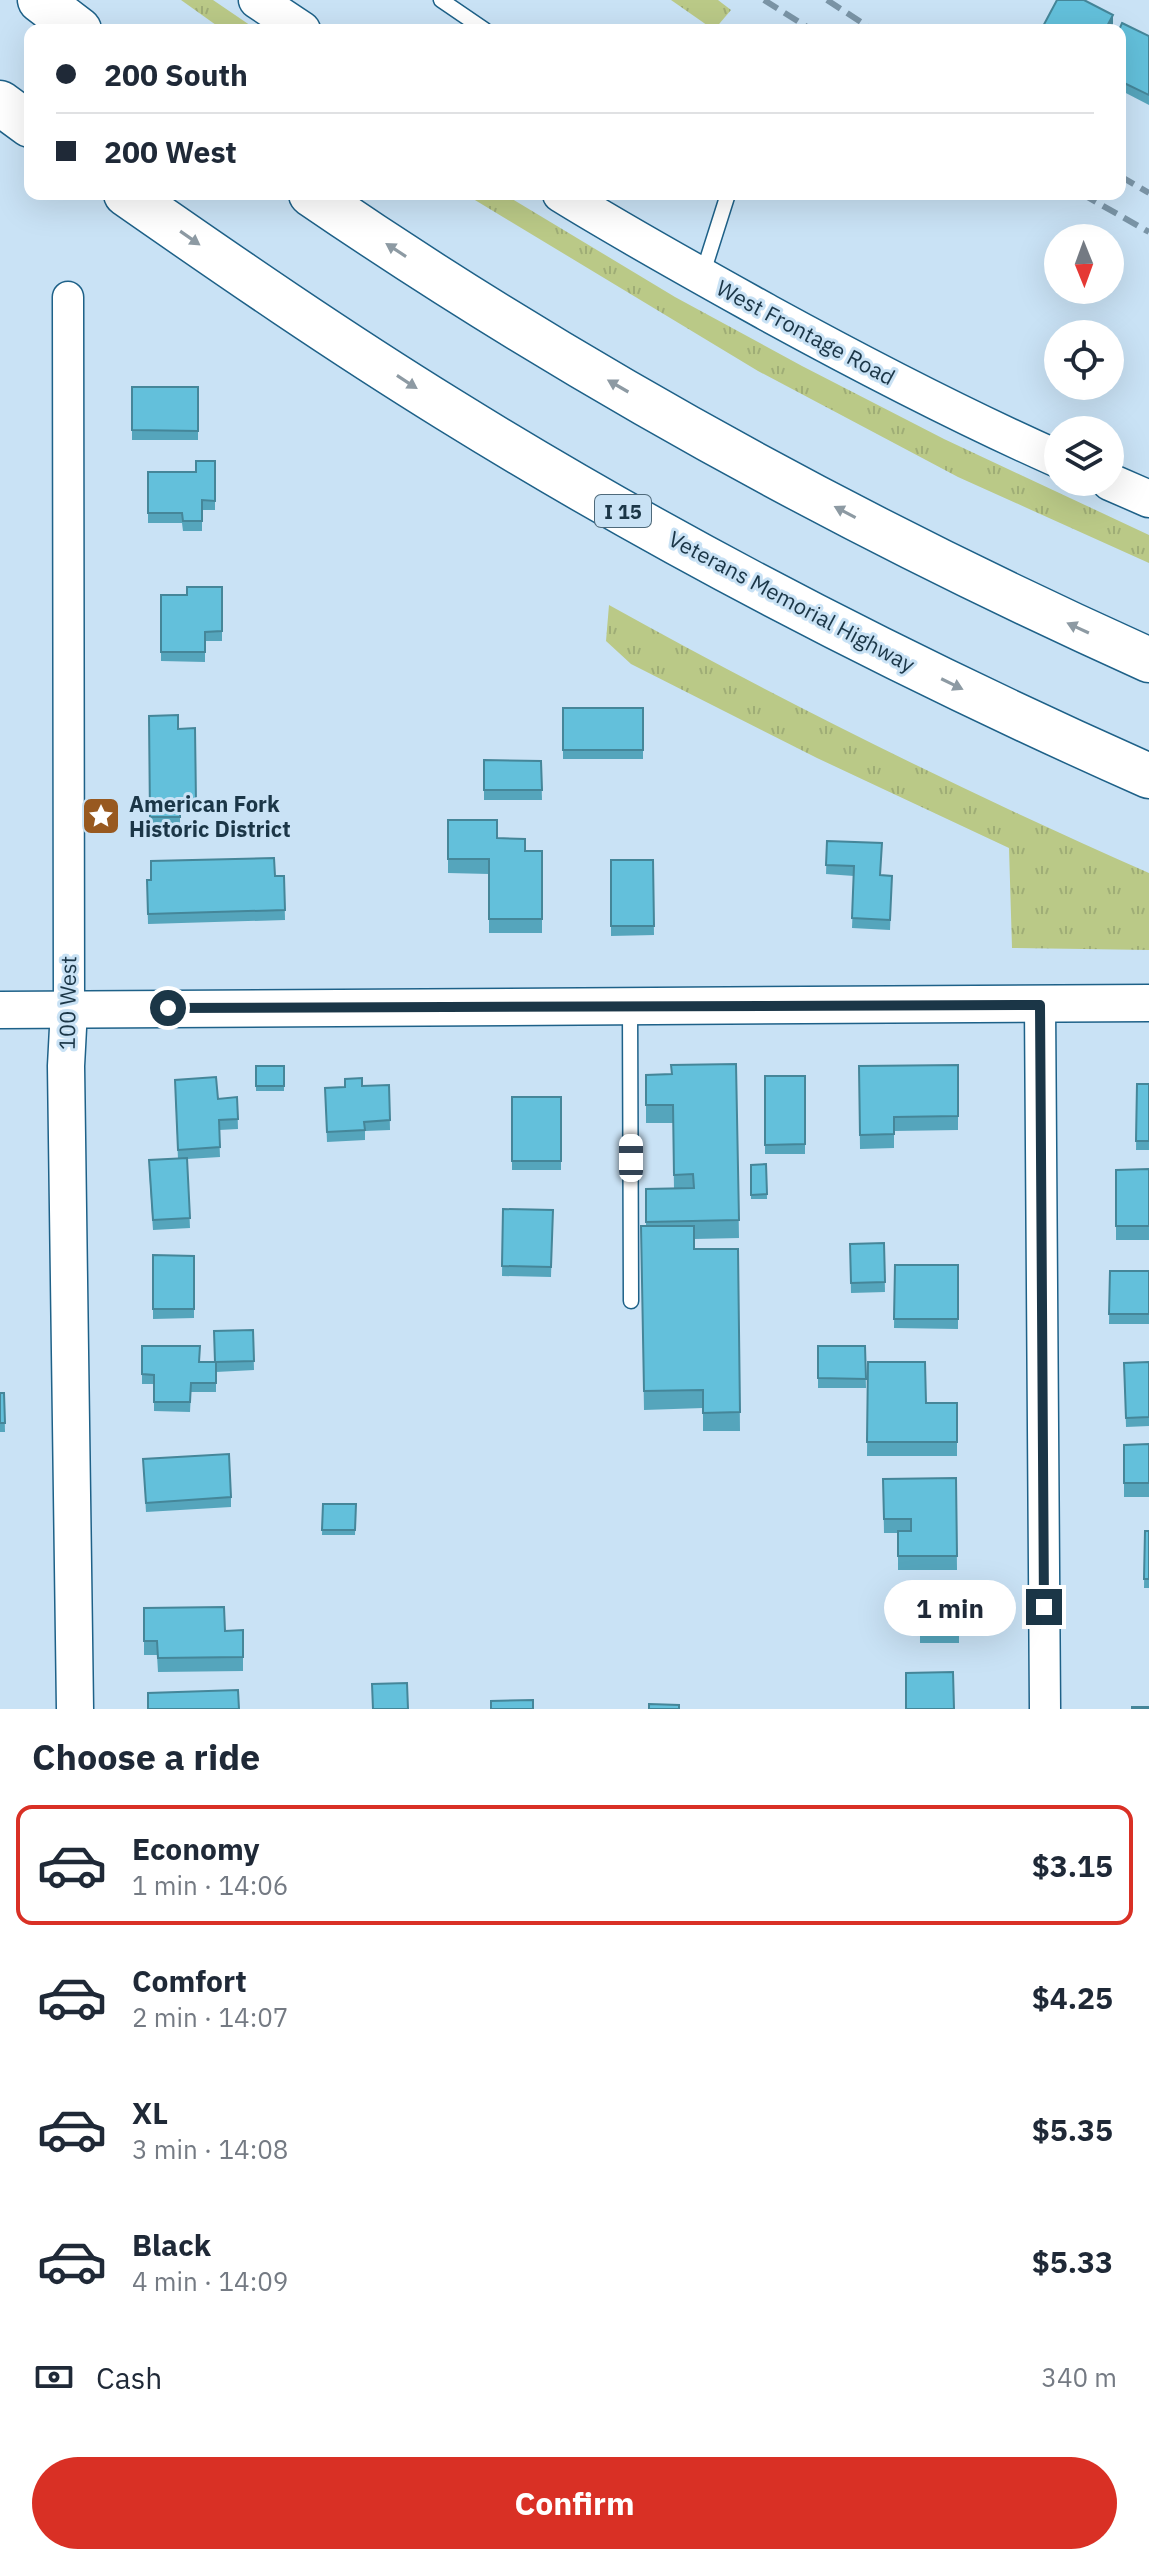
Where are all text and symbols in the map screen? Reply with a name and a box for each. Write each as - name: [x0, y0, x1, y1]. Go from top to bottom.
- text: 200 South: [104, 55, 248, 94]
- text: 200 West: [104, 132, 237, 171]
- north arrow: [1044, 224, 1124, 304]
- map controls: [1044, 224, 1124, 496]
- one-way arrow: [180, 231, 201, 246]
- one-way arrow: [386, 243, 407, 258]
- street label: West Frontage Road: [712, 273, 900, 391]
- button: locate: [1044, 320, 1124, 400]
- one-way arrow: [396, 375, 417, 390]
- one-way arrow: [606, 379, 629, 393]
- button: layers: [1044, 416, 1124, 496]
- road number: I 15: [595, 495, 651, 527]
- one-way arrow: [834, 505, 857, 519]
- street label: Veterans Memorial Highway: [664, 524, 920, 678]
- one-way arrow: [1066, 621, 1090, 635]
- one-way arrow: [941, 678, 964, 691]
- place label: American Fork Historic District: [129, 789, 291, 843]
- place icon: American Fork Historic District: [80, 795, 122, 837]
- street label: 100 West: [52, 956, 82, 1050]
- route start: [150, 990, 186, 1026]
- car: [619, 1134, 643, 1182]
- callout: 1 min: [884, 1579, 1016, 1635]
- route end: [1026, 1589, 1062, 1625]
- text: 1 min: [916, 1591, 984, 1625]
- text: Choose a ride: [32, 1733, 260, 1780]
- icon: car: [36, 1829, 108, 1901]
- text: Economy: [132, 1829, 260, 1868]
- text: $3.15: [1032, 1846, 1113, 1885]
- text: 1 min · 14:06: [132, 1868, 288, 1902]
- icon: car: [36, 1961, 108, 2033]
- text: Comfort: [132, 1961, 247, 2000]
- text: $4.25: [1032, 1978, 1113, 2017]
- text: 2 min · 14:07: [132, 2000, 288, 2034]
- icon: car: [36, 2093, 108, 2165]
- text: XL: [132, 2093, 168, 2132]
- text: $5.35: [1032, 2110, 1113, 2149]
- text: 3 min · 14:08: [132, 2132, 288, 2166]
- icon: car: [36, 2225, 108, 2297]
- text: Black: [132, 2225, 211, 2264]
- text: $5.33: [1032, 2242, 1113, 2281]
- text: 4 min · 14:09: [132, 2264, 288, 2298]
- icon: cash: [32, 2355, 76, 2399]
- text: Cash: [96, 2358, 162, 2397]
- text: 340 m: [1041, 2360, 1117, 2394]
- button: Confirm: [32, 2457, 1117, 2549]

